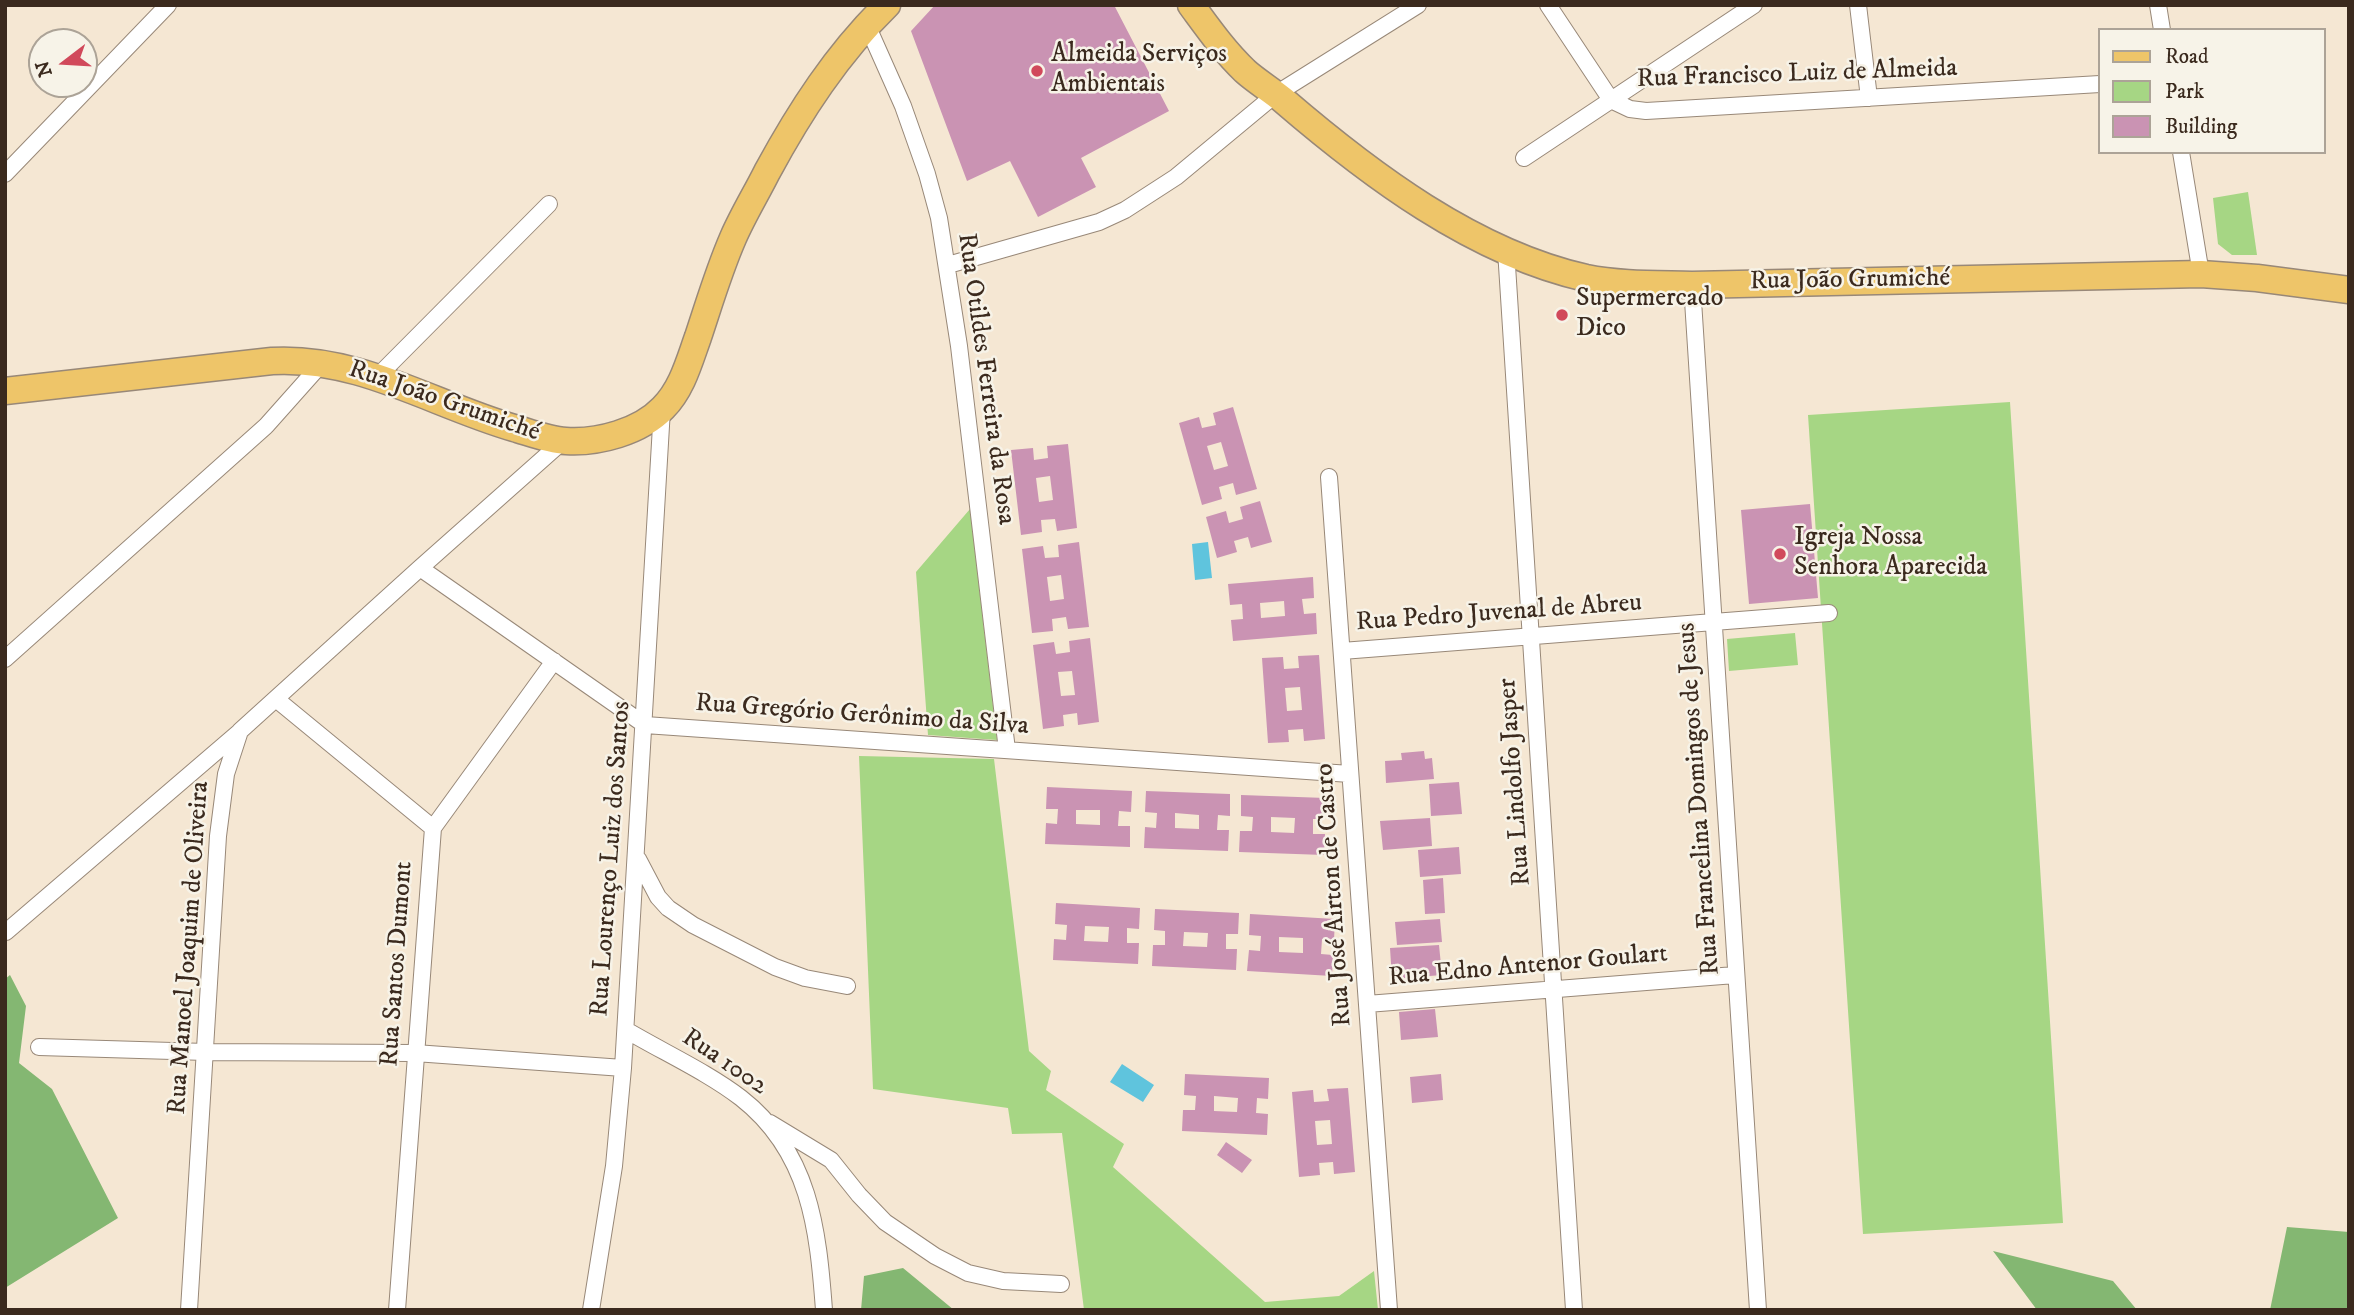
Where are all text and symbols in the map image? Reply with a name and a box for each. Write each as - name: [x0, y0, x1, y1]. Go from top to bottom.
- north arrow: [28, 28, 98, 98]
- legend: [2098, 28, 2326, 154]
- place label: Almeida Serviços Ambientais: [1051, 40, 1227, 102]
- text: Road: [2165, 44, 2209, 70]
- street label: Rua Francisco Luiz de Almeida: [1636, 54, 1958, 96]
- text: N: [31, 58, 58, 80]
- marker: Almeida Serviços Ambientais: [1029, 63, 1045, 79]
- text: Park: [2165, 79, 2204, 105]
- text: Building: [2165, 114, 2237, 140]
- street label: Rua Otildes Ferreira da Rosa: [949, 231, 1021, 527]
- street label: Rua João Grumiché: [1750, 264, 1950, 298]
- place label: Supermercado Dico: [1576, 284, 1723, 346]
- marker: Supermercado Dico: [1554, 307, 1570, 323]
- street label: Rua João Grumiché: [344, 355, 544, 449]
- place label: Igreja Nossa Senhora Aparecida: [1794, 523, 1987, 584]
- marker: Igreja Nossa Senhora Aparecida: [1772, 546, 1788, 562]
- street label: Rua Pedro Juvenal de Abreu: [1355, 588, 1643, 640]
- street label: Rua Francelina Domingos de Jesus: [1672, 622, 1728, 976]
- street label: Rua Lindolfo Jasper: [1493, 677, 1539, 887]
- street label: Rua Gregório Gerônimo da Silva: [694, 689, 1030, 743]
- street label: Rua Lourenço Luiz dos Santos: [585, 700, 639, 1018]
- street label: Rua José Airton de Castro: [1310, 762, 1360, 1028]
- street label: Rua Manoel Joaquim de Oliveira: [163, 780, 217, 1116]
- street label: Rua Santos Dumont: [375, 860, 421, 1068]
- street label: Rua Edno Antenor Goulart: [1387, 939, 1669, 995]
- street label: Rua 1002: [675, 1023, 773, 1103]

